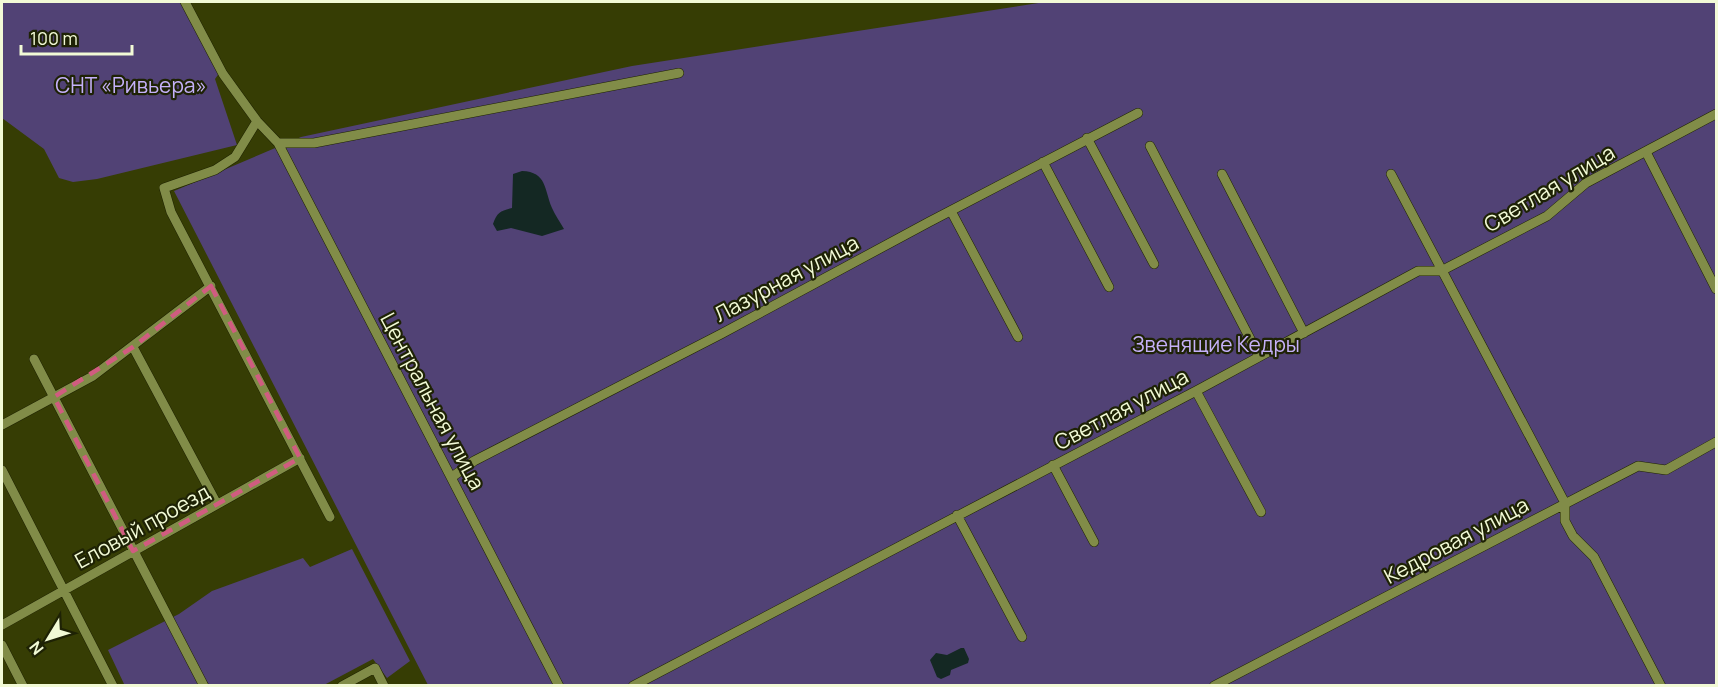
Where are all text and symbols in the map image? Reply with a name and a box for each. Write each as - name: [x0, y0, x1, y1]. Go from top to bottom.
- scale bar: [21, 18, 132, 56]
- text: 100 m: [30, 26, 78, 50]
- park label: СНТ «Ривьера»: [55, 71, 207, 99]
- street label: Светлая улица: [1478, 138, 1620, 238]
- street label: Лазурная улица: [709, 228, 863, 328]
- street label: Центральная улица: [374, 308, 492, 494]
- park label: Звенящие Кедры: [1132, 330, 1300, 358]
- street label: Светлая улица: [1049, 362, 1193, 456]
- street label: Еловый проезд: [70, 477, 214, 575]
- street label: Кедровая улица: [1379, 490, 1533, 590]
- north arrow: [18, 609, 78, 669]
- text: N: [24, 637, 48, 660]

